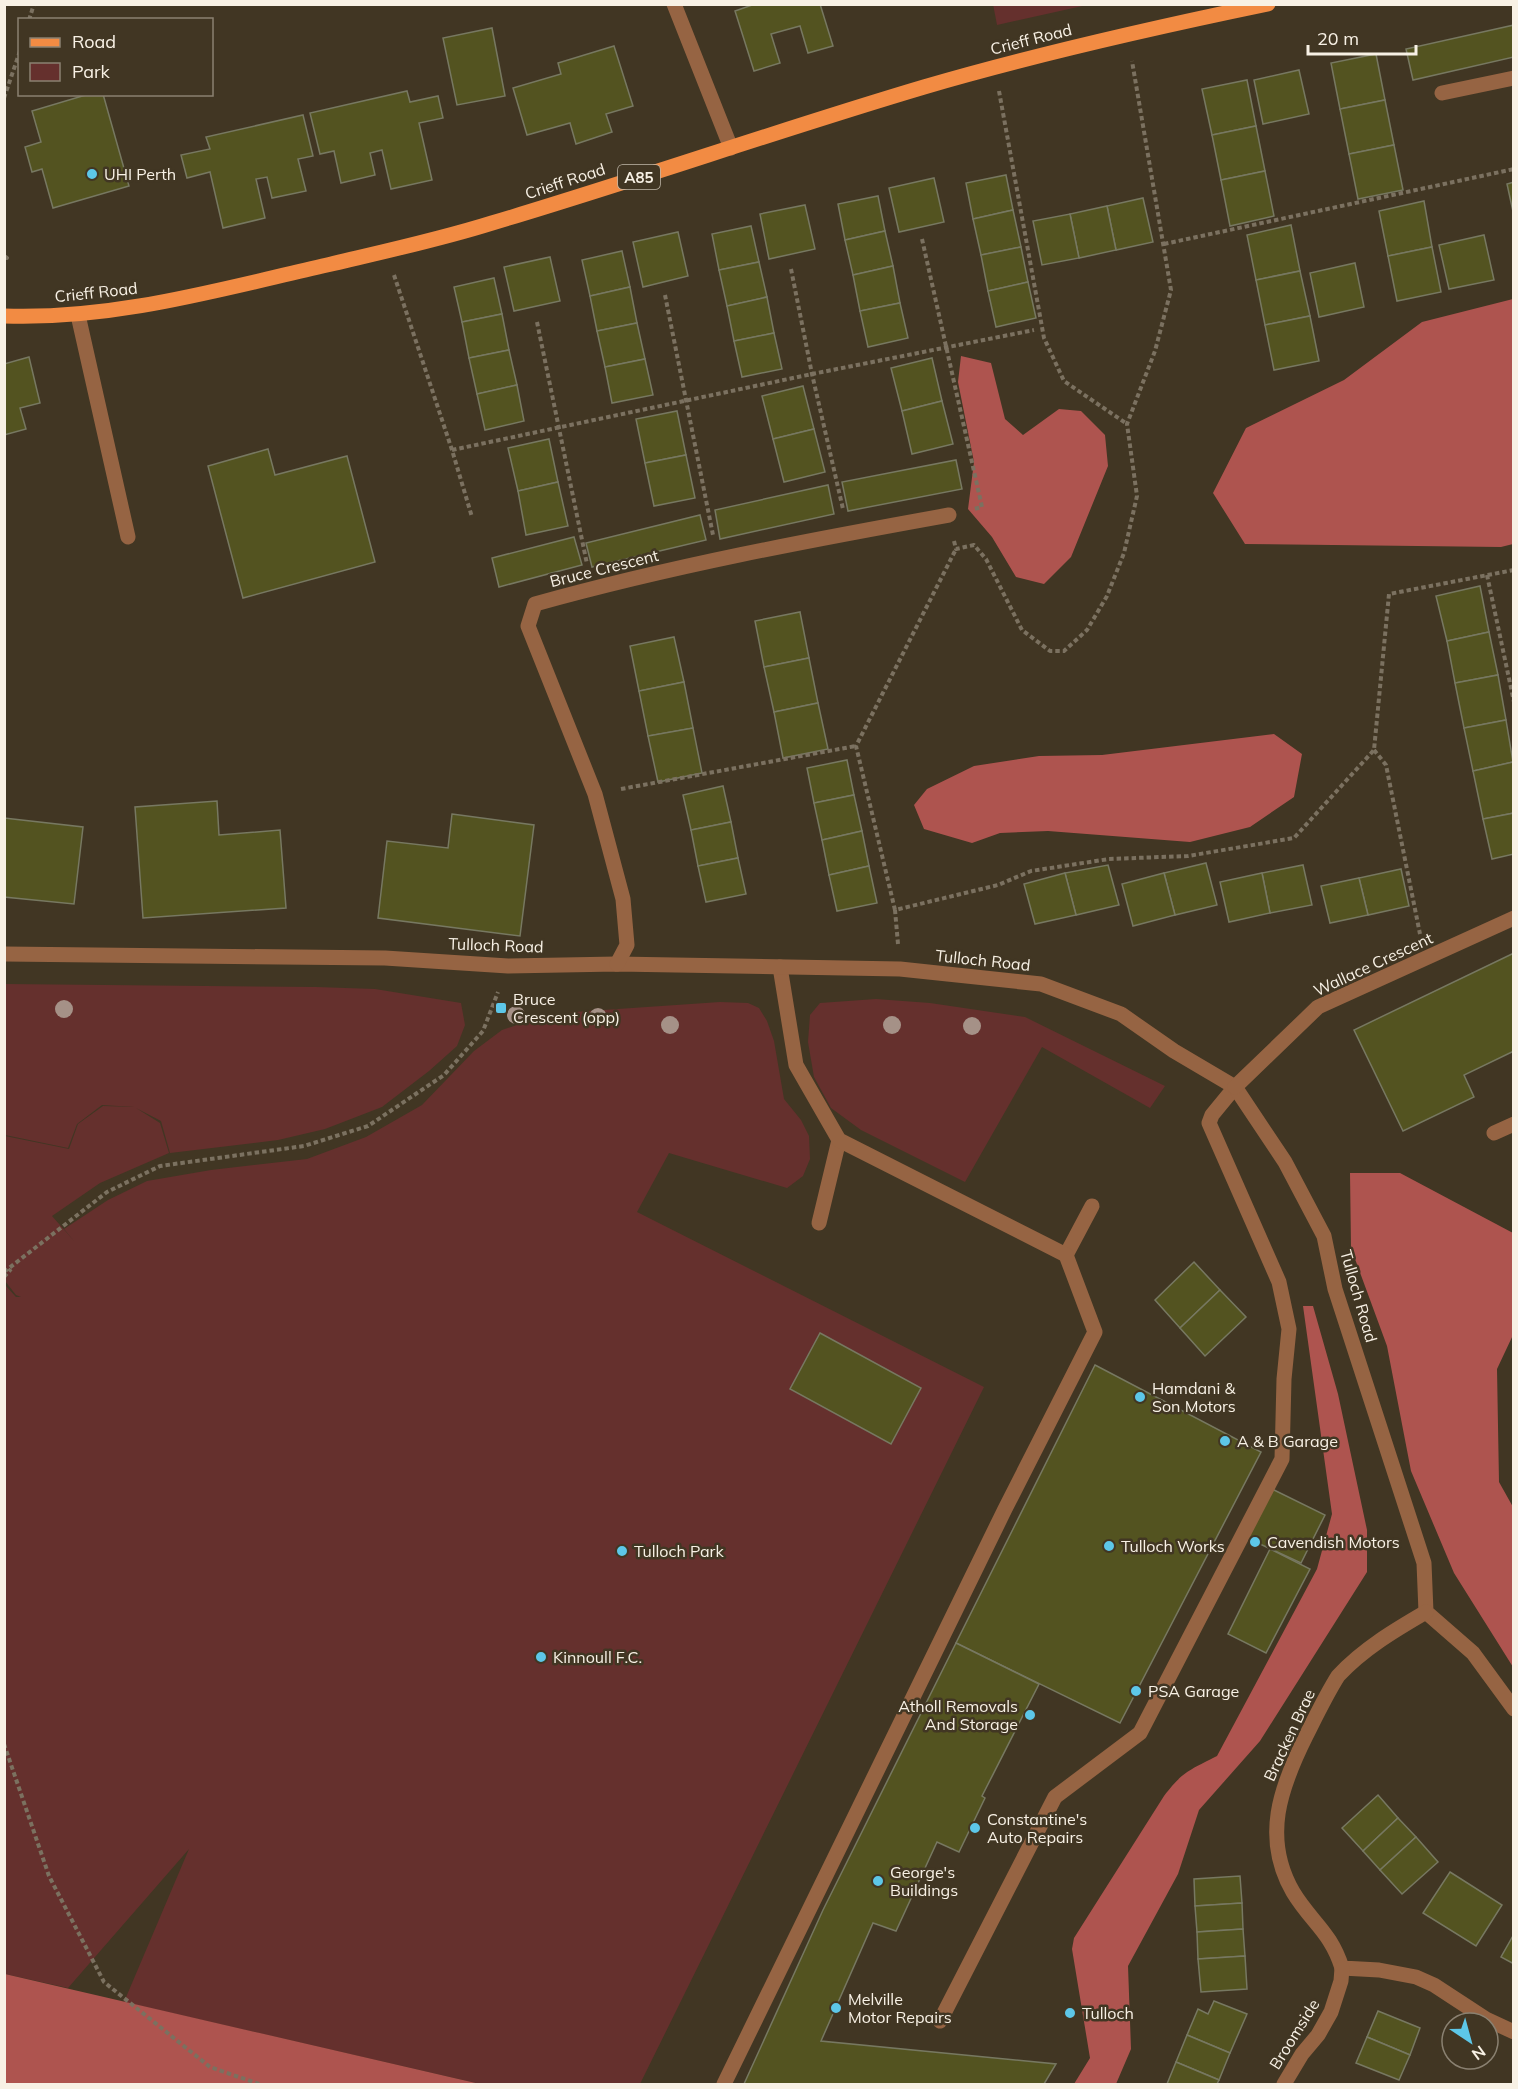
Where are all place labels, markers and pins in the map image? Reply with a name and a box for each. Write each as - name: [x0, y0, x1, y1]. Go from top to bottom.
- place label: UHI Perth: [104, 164, 176, 184]
- marker: UHI Perth: [85, 167, 99, 181]
- place label: Bruce Crescent (opp): [513, 989, 620, 1027]
- marker: Bruce Crescent (opp): [494, 1001, 508, 1015]
- place label: Hamdani & Son Motors: [1152, 1378, 1236, 1416]
- marker: Hamdani & Son Motors: [1133, 1390, 1147, 1404]
- place label: A & B Garage: [1237, 1431, 1338, 1451]
- marker: A & B Garage: [1218, 1434, 1232, 1448]
- place label: Cavendish Motors: [1267, 1532, 1400, 1552]
- marker: Cavendish Motors: [1248, 1535, 1262, 1549]
- place label: Tulloch Works: [1121, 1536, 1225, 1556]
- marker: Tulloch Works: [1102, 1539, 1116, 1553]
- place label: Tulloch Park: [634, 1541, 724, 1561]
- marker: Tulloch Park: [615, 1544, 629, 1558]
- place label: Kinnoull F.C.: [553, 1647, 642, 1667]
- marker: Kinnoull F.C.: [534, 1650, 548, 1664]
- place label: PSA Garage: [1148, 1681, 1239, 1701]
- marker: PSA Garage: [1129, 1684, 1143, 1698]
- place label: Atholl Removals And Storage: [898, 1696, 1018, 1734]
- marker: Atholl Removals And Storage: [1023, 1708, 1037, 1722]
- place label: Constantine's Auto Repairs: [987, 1809, 1087, 1847]
- marker: Constantine's Auto Repairs: [968, 1821, 982, 1835]
- place label: George's Buildings: [890, 1862, 958, 1900]
- marker: George's Buildings: [871, 1874, 885, 1888]
- place label: Melville Motor Repairs: [848, 1989, 952, 2027]
- marker: Melville Motor Repairs: [829, 2001, 843, 2015]
- place label: Tulloch: [1082, 2003, 1134, 2023]
- marker: Tulloch: [1063, 2006, 1077, 2020]

